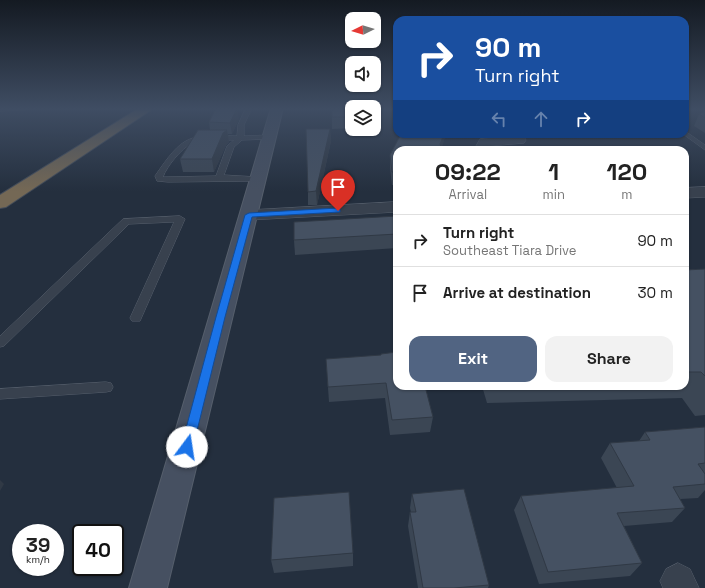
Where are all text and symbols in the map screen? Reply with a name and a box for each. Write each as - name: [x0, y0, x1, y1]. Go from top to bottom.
- north arrow: [345, 12, 381, 48]
- map controls: [345, 12, 381, 136]
- text: 90 m: [475, 29, 541, 65]
- icon: right: [409, 32, 461, 84]
- button: sound: [345, 56, 381, 92]
- text: Turn right: [475, 64, 559, 87]
- button: layers: [345, 100, 381, 136]
- icon: left: [488, 108, 510, 130]
- icon: ahead: [530, 108, 552, 130]
- icon: right: [572, 108, 594, 130]
- text: 09:22: [435, 156, 501, 187]
- text: 1: [548, 156, 559, 187]
- text: 120: [607, 156, 647, 187]
- pin: [321, 170, 355, 211]
- icon: arrive: [327, 176, 349, 198]
- text: Arrival: [448, 186, 487, 203]
- text: min: [543, 186, 565, 203]
- text: m: [621, 186, 633, 203]
- text: Turn right: [443, 223, 514, 242]
- icon: right: [409, 230, 431, 252]
- text: 90 m: [637, 231, 673, 250]
- text: Southeast Tiara Drive: [443, 242, 577, 259]
- icon: arrive: [409, 282, 431, 304]
- text: Arrive at destination: [443, 283, 591, 302]
- text: 30 m: [638, 283, 673, 302]
- button: Exit: [409, 336, 537, 382]
- button: Share: [545, 336, 673, 382]
- position arrow: [166, 426, 208, 468]
- speed limit sign: 40: [72, 524, 124, 576]
- text: 39: [26, 532, 50, 558]
- text: km/h: [26, 553, 50, 566]

